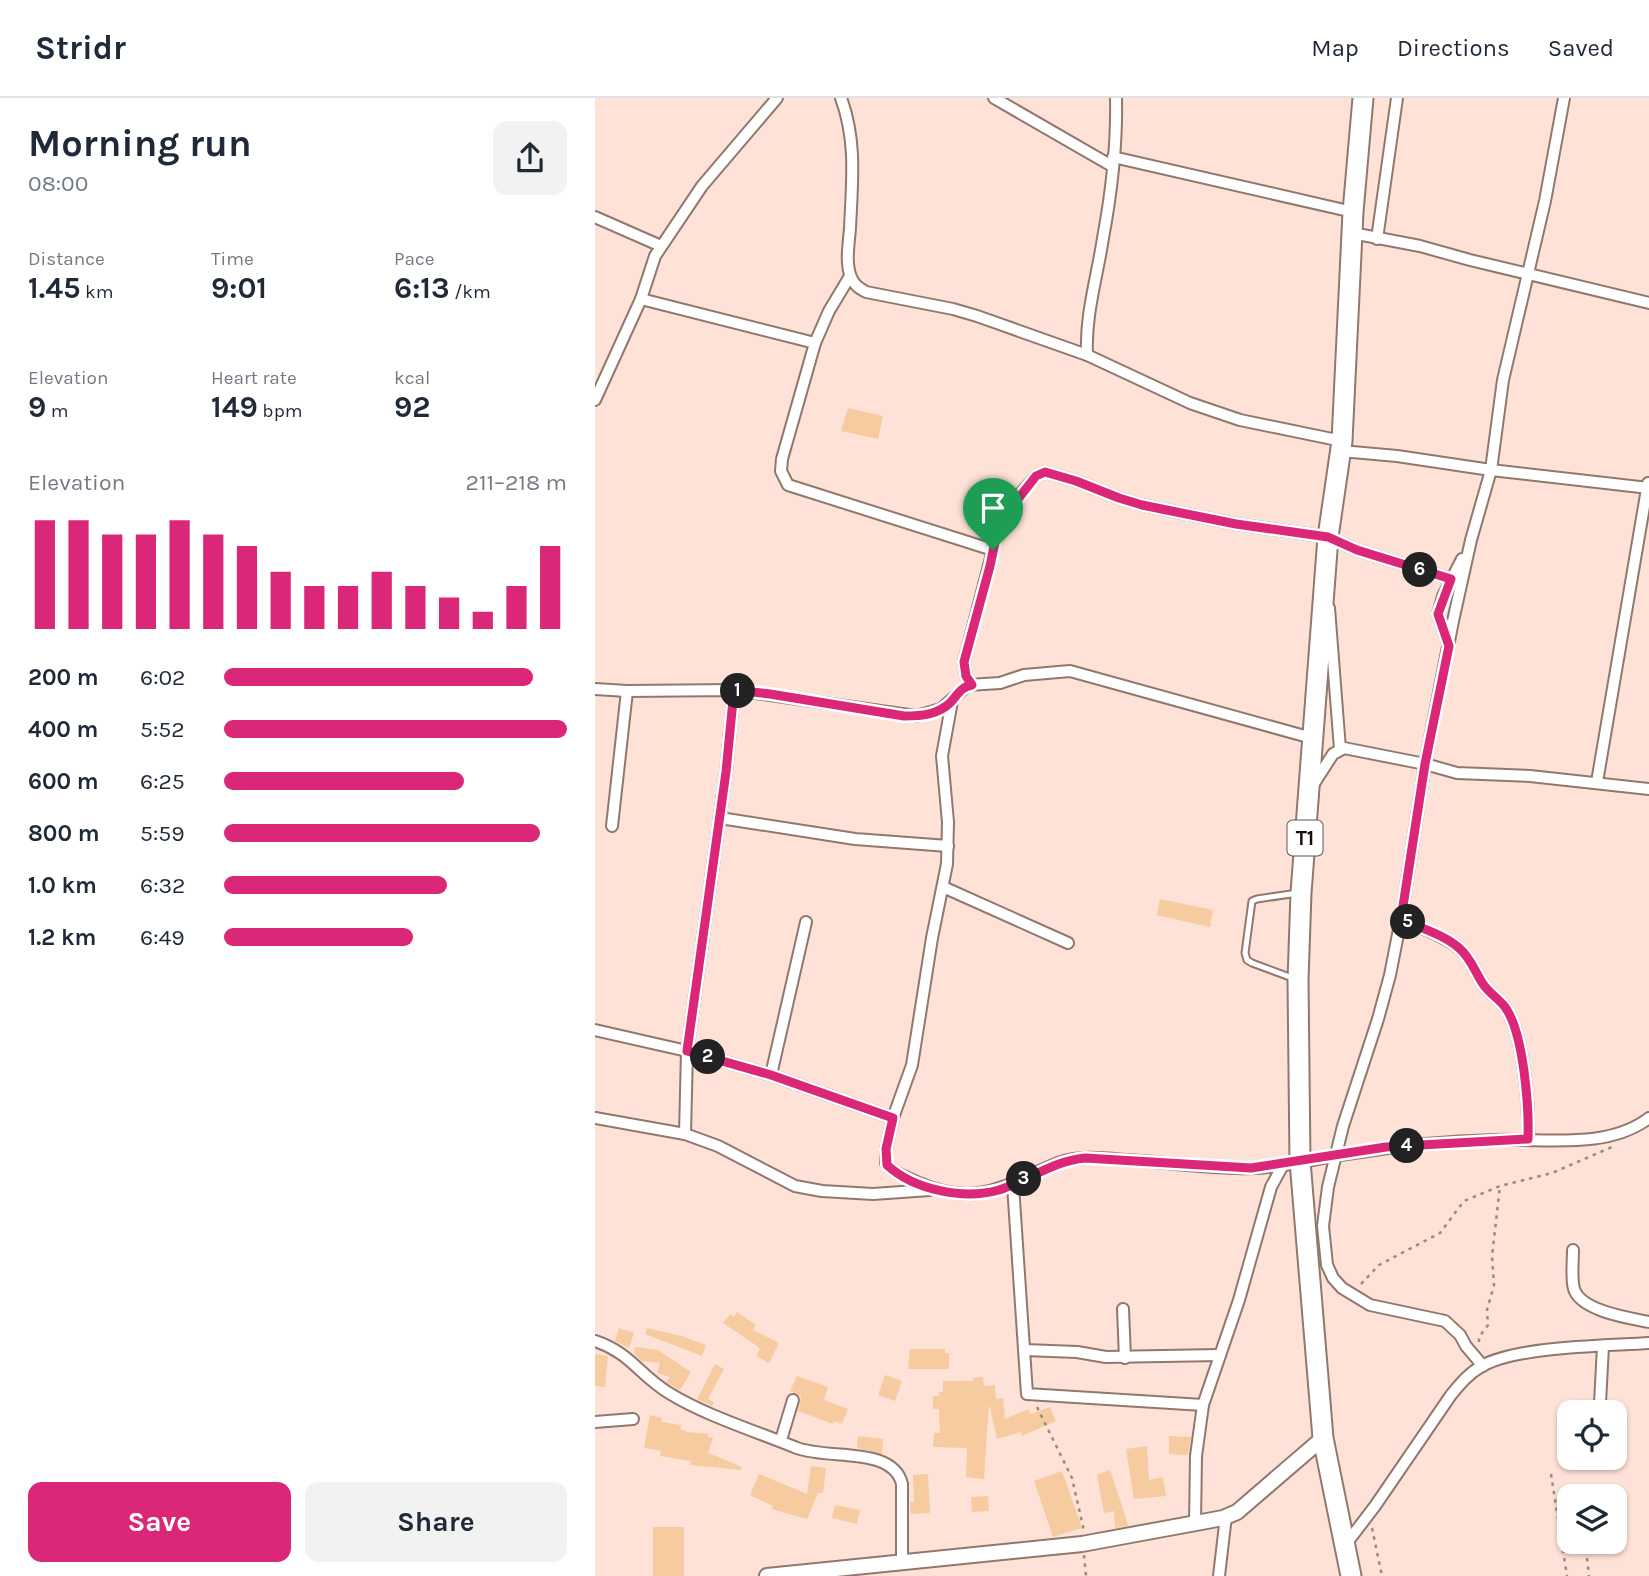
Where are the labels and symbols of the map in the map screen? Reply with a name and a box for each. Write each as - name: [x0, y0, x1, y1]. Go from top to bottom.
- pin: [963, 478, 1023, 550]
- pin: 6: [1403, 552, 1437, 588]
- pin: 1: [720, 674, 755, 708]
- road number: T1: [1287, 820, 1323, 856]
- pin: 5: [1391, 904, 1425, 940]
- pin: 2: [691, 1040, 725, 1074]
- pin: 4: [1389, 1128, 1425, 1164]
- pin: 3: [1007, 1162, 1041, 1196]

